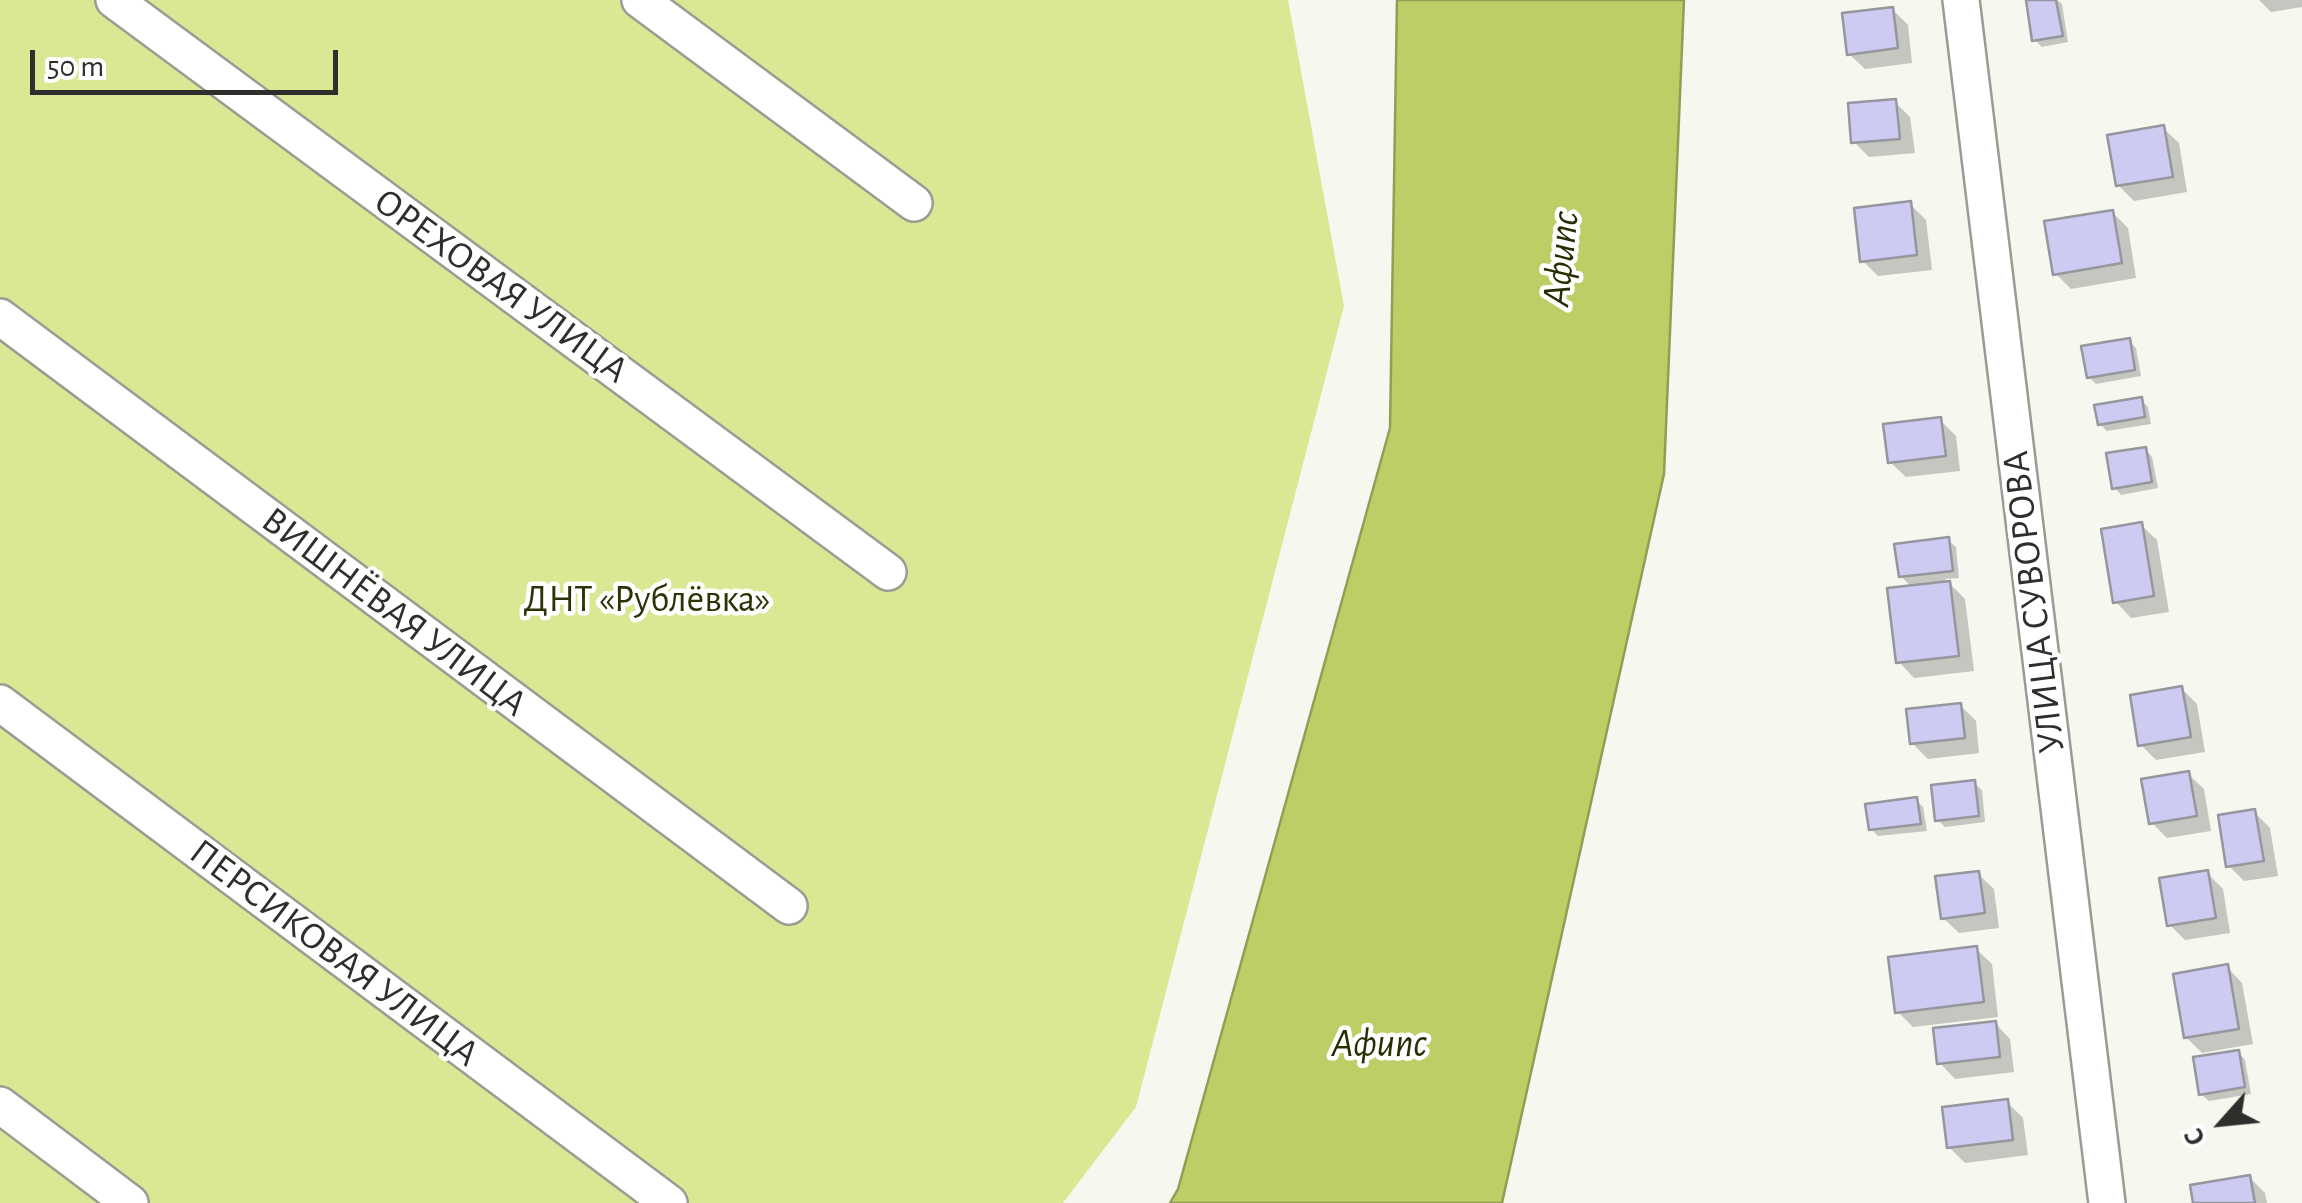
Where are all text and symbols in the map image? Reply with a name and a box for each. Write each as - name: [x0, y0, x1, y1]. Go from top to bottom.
- scale bar: [35, 30, 342, 92]
- text: 50 m: [47, 52, 104, 82]
- street label: ОРЕХОВАЯ УЛИЦА: [365, 179, 637, 393]
- water label: Афипс: [1532, 209, 1590, 309]
- street label: УЛИЦА СУВОРОВА: [1993, 448, 2075, 756]
- street label: ВИШНЁВАЯ УЛИЦА: [252, 497, 536, 727]
- park label: ДНТ «Рублёвка»: [523, 577, 771, 623]
- street label: ПЕРСИКОВАЯ УЛИЦА: [180, 829, 488, 1077]
- water label: Афипс: [1331, 1020, 1427, 1068]
- north arrow: [2172, 1073, 2272, 1173]
- text: С: [2179, 1123, 2211, 1150]

